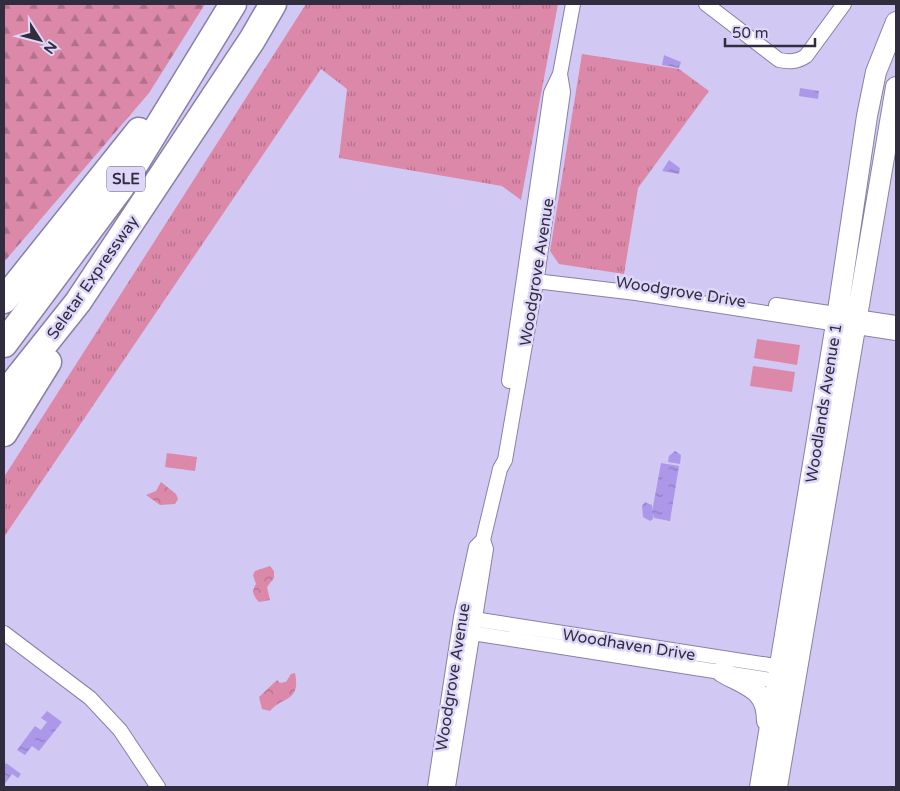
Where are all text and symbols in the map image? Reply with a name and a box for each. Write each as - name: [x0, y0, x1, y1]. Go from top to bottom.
- north arrow: [15, 15, 65, 65]
- scale bar: [725, 15, 815, 47]
- text: 50 m: [732, 24, 769, 42]
- text: N: [40, 38, 60, 57]
- road number: SLE: [107, 166, 145, 192]
- street label: Woodgrove Avenue: [515, 197, 559, 348]
- street label: Seletar Expressway: [43, 211, 143, 343]
- street label: Woodgrove Drive: [614, 272, 747, 312]
- street label: Woodlands Avenue 1: [802, 322, 846, 484]
- street label: Woodgrove Avenue: [431, 602, 475, 753]
- street label: Woodhaven Drive: [561, 625, 697, 665]

